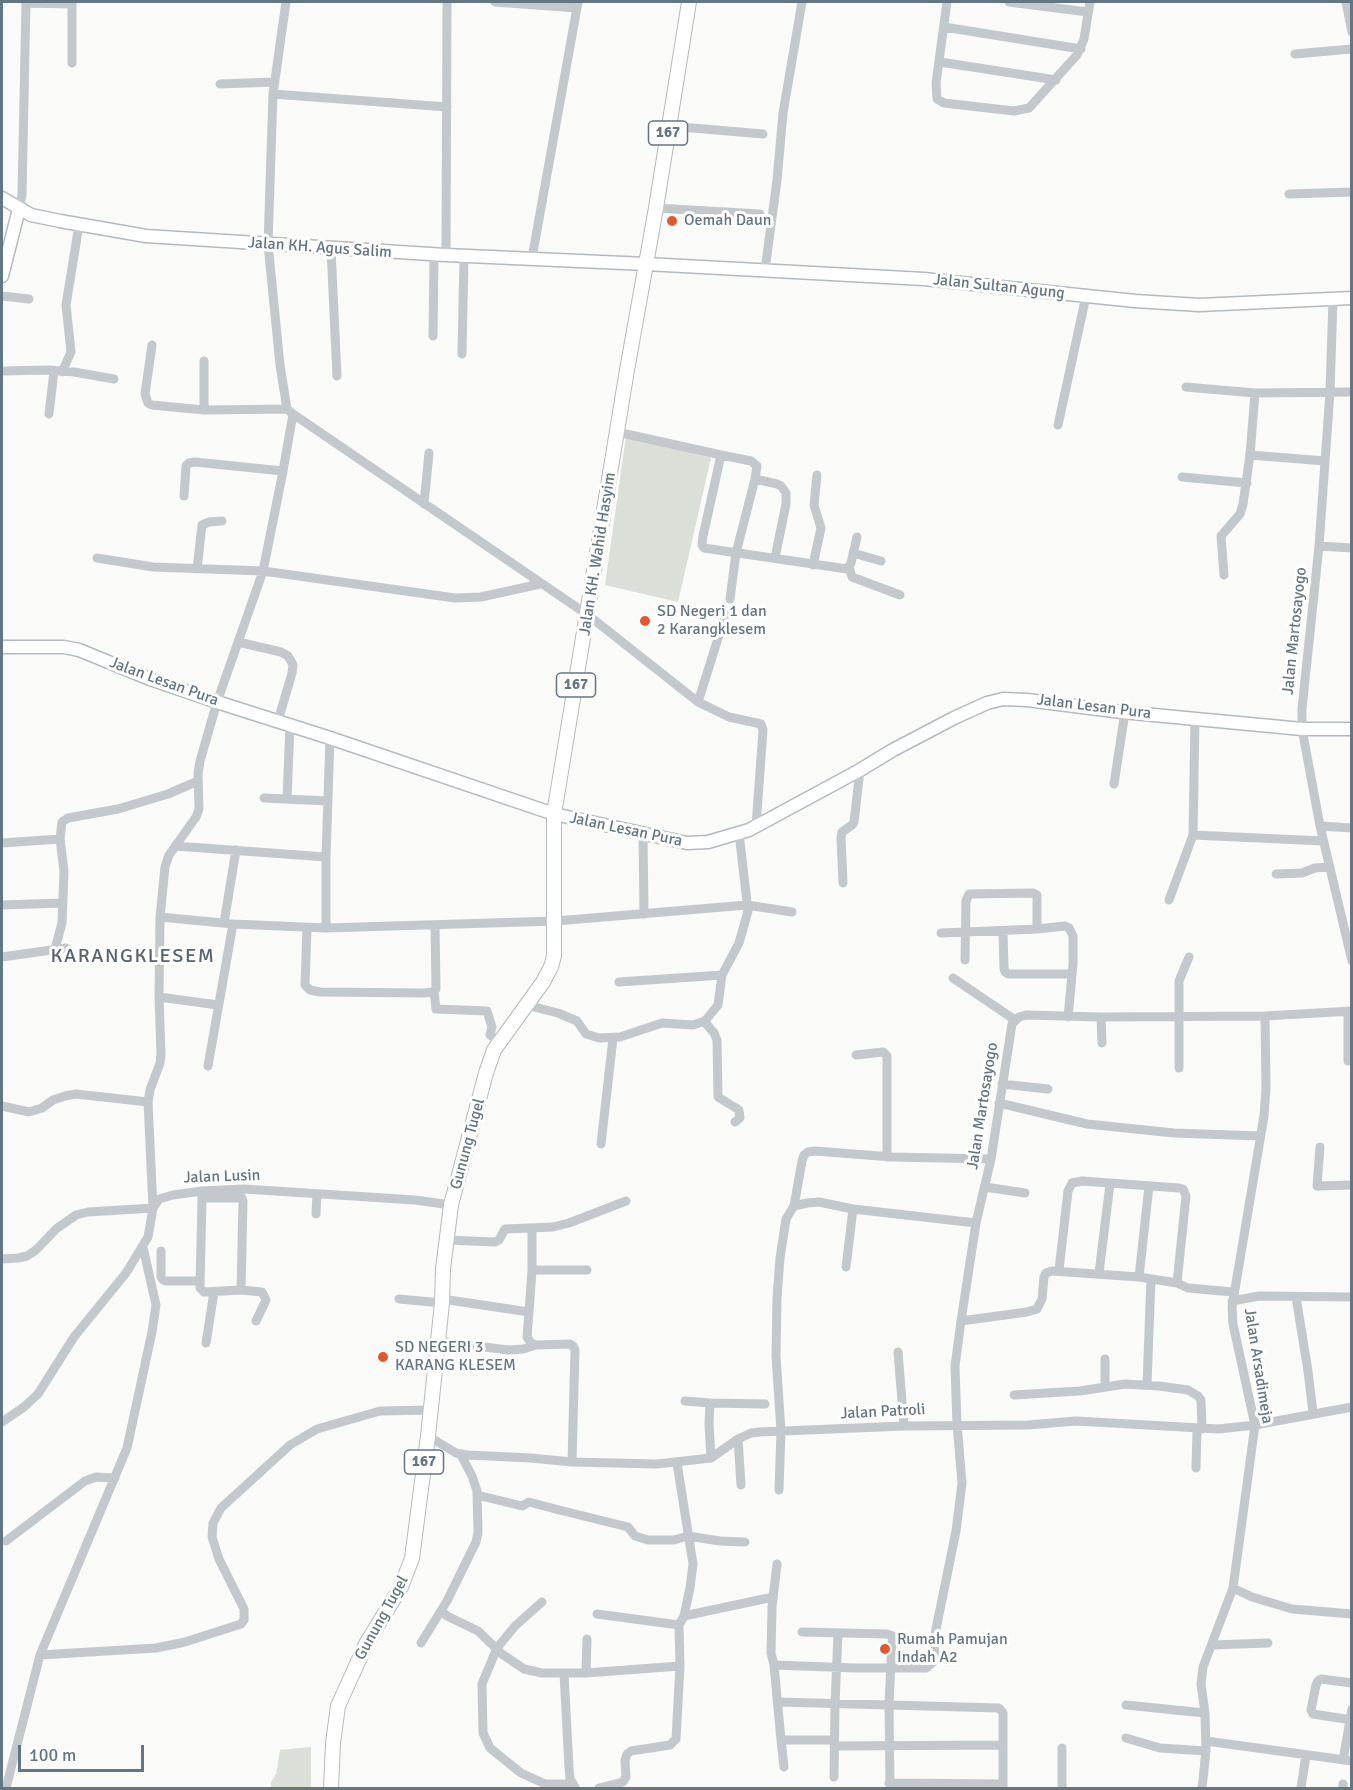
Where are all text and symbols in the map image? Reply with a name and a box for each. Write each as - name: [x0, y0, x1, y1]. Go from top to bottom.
- road number: 167: [648, 121, 688, 145]
- place label: Oemah Daun: [684, 211, 771, 231]
- marker: Oemah Daun: [665, 214, 679, 228]
- street label: Jalan KH. Agus Salim: [247, 233, 393, 263]
- street label: Jalan Sultan Agung: [932, 271, 1066, 303]
- street label: Jalan KH. Wahid Hasyim: [576, 471, 620, 637]
- street label: Jalan Martosayogo: [1279, 566, 1311, 696]
- place label: SD Negeri 1 dan 2 Karangklesem: [657, 602, 767, 640]
- marker: SD Negeri 1 dan 2 Karangklesem: [638, 614, 652, 628]
- street label: Jalan Lesan Pura: [107, 653, 221, 711]
- road number: 167: [556, 673, 596, 697]
- street label: Jalan Lesan Pura: [1036, 690, 1152, 724]
- street label: Jalan Lesan Pura: [568, 809, 684, 851]
- district label: KARANGKLESEM: [51, 945, 215, 969]
- street label: Jalan Martosayogo: [963, 1041, 1003, 1171]
- street label: Gunung Tugel: [447, 1096, 489, 1192]
- street label: Jalan Lusin: [183, 1166, 261, 1188]
- street label: Jalan Arsadimeja: [1239, 1307, 1277, 1425]
- place label: SD NEGERI 3 KARANG KLESEM: [395, 1338, 516, 1376]
- marker: SD NEGERI 3 KARANG KLESEM: [376, 1350, 390, 1364]
- street label: Jalan Patroli: [840, 1400, 926, 1424]
- road number: 167: [404, 1450, 444, 1474]
- street label: Gunung Tugel: [351, 1572, 413, 1664]
- place label: Rumah Pamujan Indah A2: [897, 1630, 1008, 1668]
- marker: Rumah Pamujan Indah A2: [878, 1642, 892, 1656]
- scale bar: [21, 1733, 147, 1771]
- text: 100 m: [29, 1744, 76, 1766]

